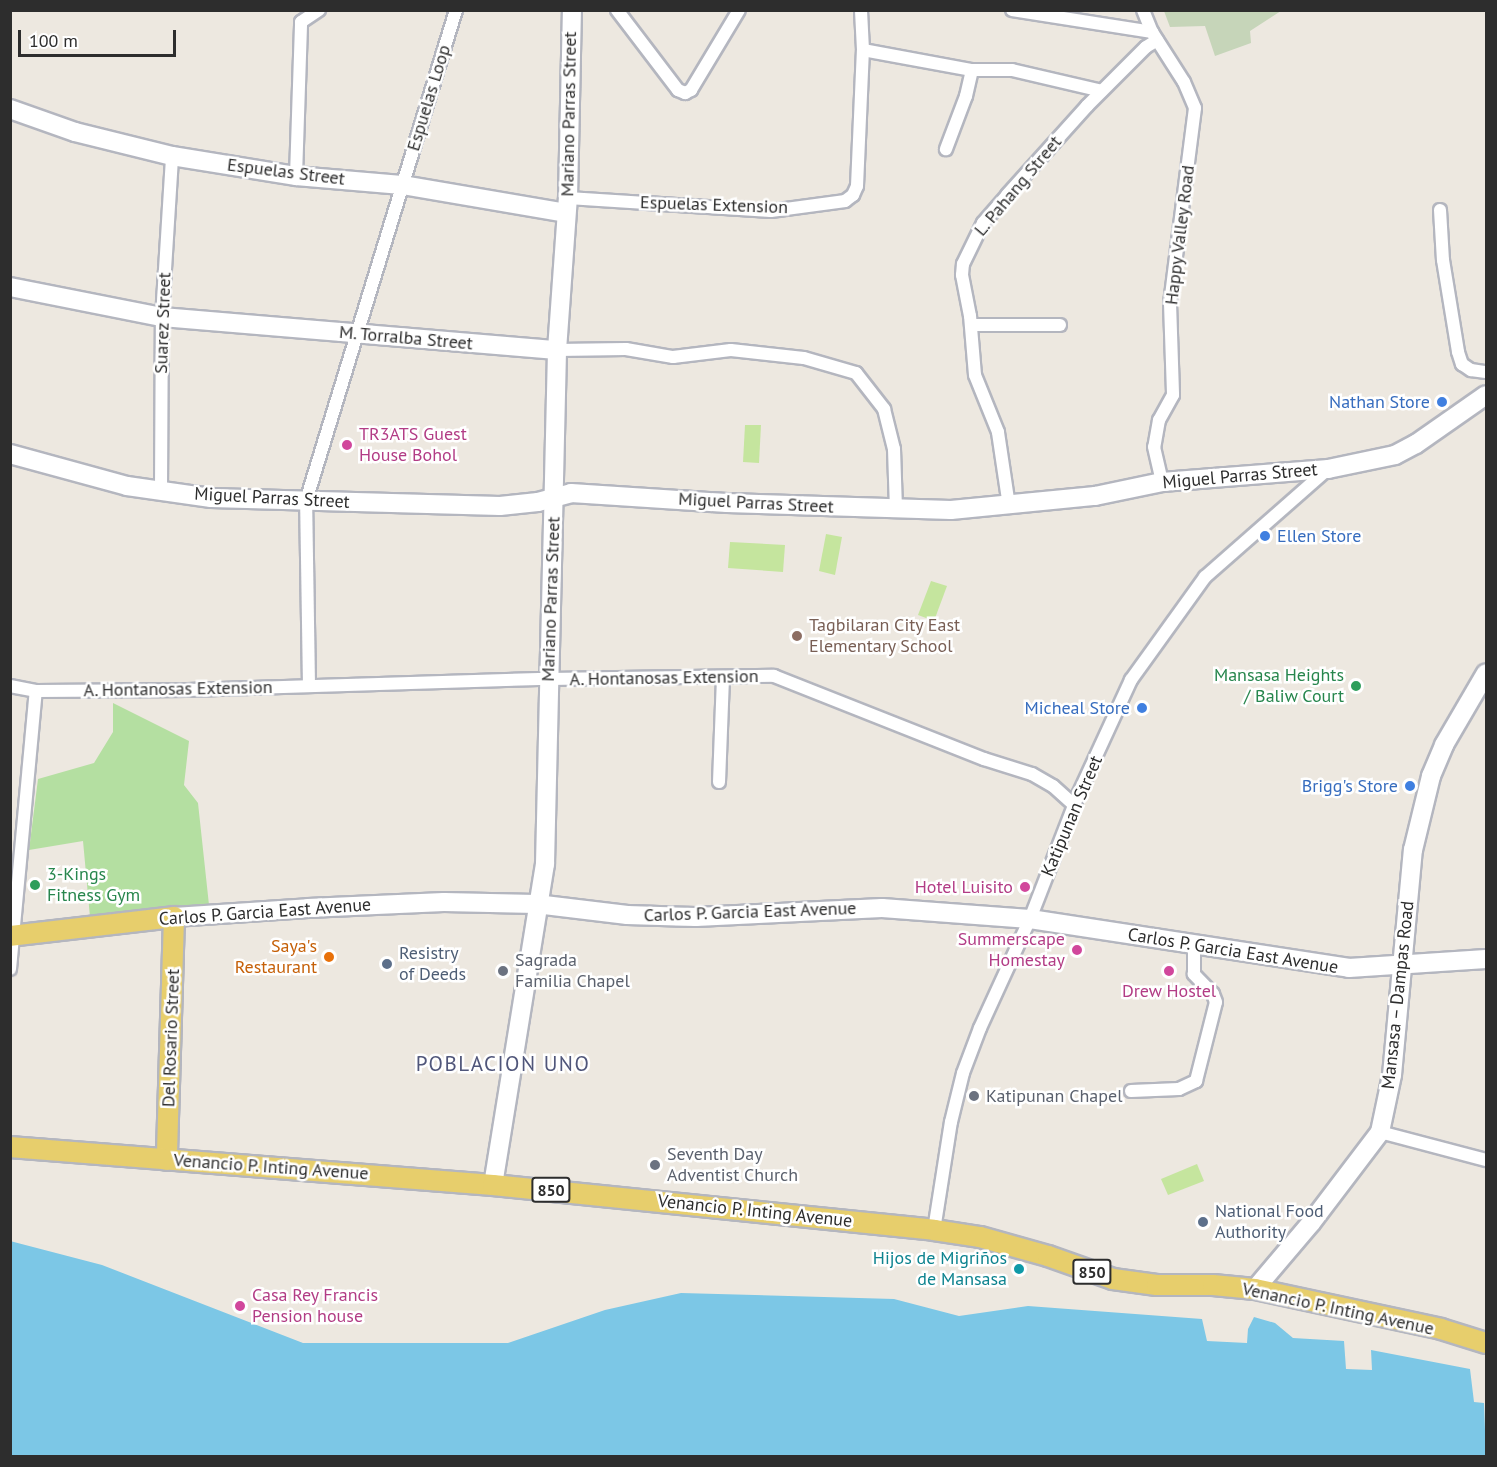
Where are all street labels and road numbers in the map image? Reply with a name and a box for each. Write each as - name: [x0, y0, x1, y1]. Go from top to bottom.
- street label: Mariano Parras Street: [557, 31, 581, 197]
- street label: Espuelas Loop: [403, 42, 455, 154]
- street label: L. Pahang Street: [969, 131, 1067, 241]
- street label: Espuelas Street: [226, 154, 346, 190]
- street label: Happy Valley Road: [1161, 163, 1199, 307]
- street label: Espuelas Extension: [640, 192, 788, 218]
- street label: Suarez Street: [150, 272, 176, 374]
- street label: M. Torralba Street: [337, 321, 475, 355]
- street label: Miguel Parras Street: [1162, 458, 1318, 494]
- street label: Miguel Parras Street: [194, 483, 350, 513]
- street label: Miguel Parras Street: [678, 488, 834, 518]
- street label: Mariano Parras Street: [537, 516, 565, 682]
- street label: A. Hontanosas Extension: [569, 666, 759, 690]
- street label: A. Hontanosas Extension: [83, 677, 273, 701]
- street label: Katipunan Street: [1037, 752, 1107, 880]
- street label: Carlos P. Garcia East Avenue: [157, 894, 373, 930]
- street label: Carlos P. Garcia East Avenue: [642, 897, 858, 927]
- street label: Mansasa – Dampas Road: [1377, 898, 1419, 1092]
- street label: Carlos P. Garcia East Avenue: [1125, 924, 1341, 978]
- street label: Del Rosario Street: [158, 968, 184, 1108]
- street label: Venancio P. Inting Avenue: [172, 1149, 370, 1185]
- road number: 850: [530, 1177, 572, 1203]
- street label: Venancio P. Inting Avenue: [656, 1190, 854, 1232]
- road number: 850: [1071, 1259, 1113, 1285]
- street label: Venancio P. Inting Avenue: [1239, 1278, 1437, 1340]

